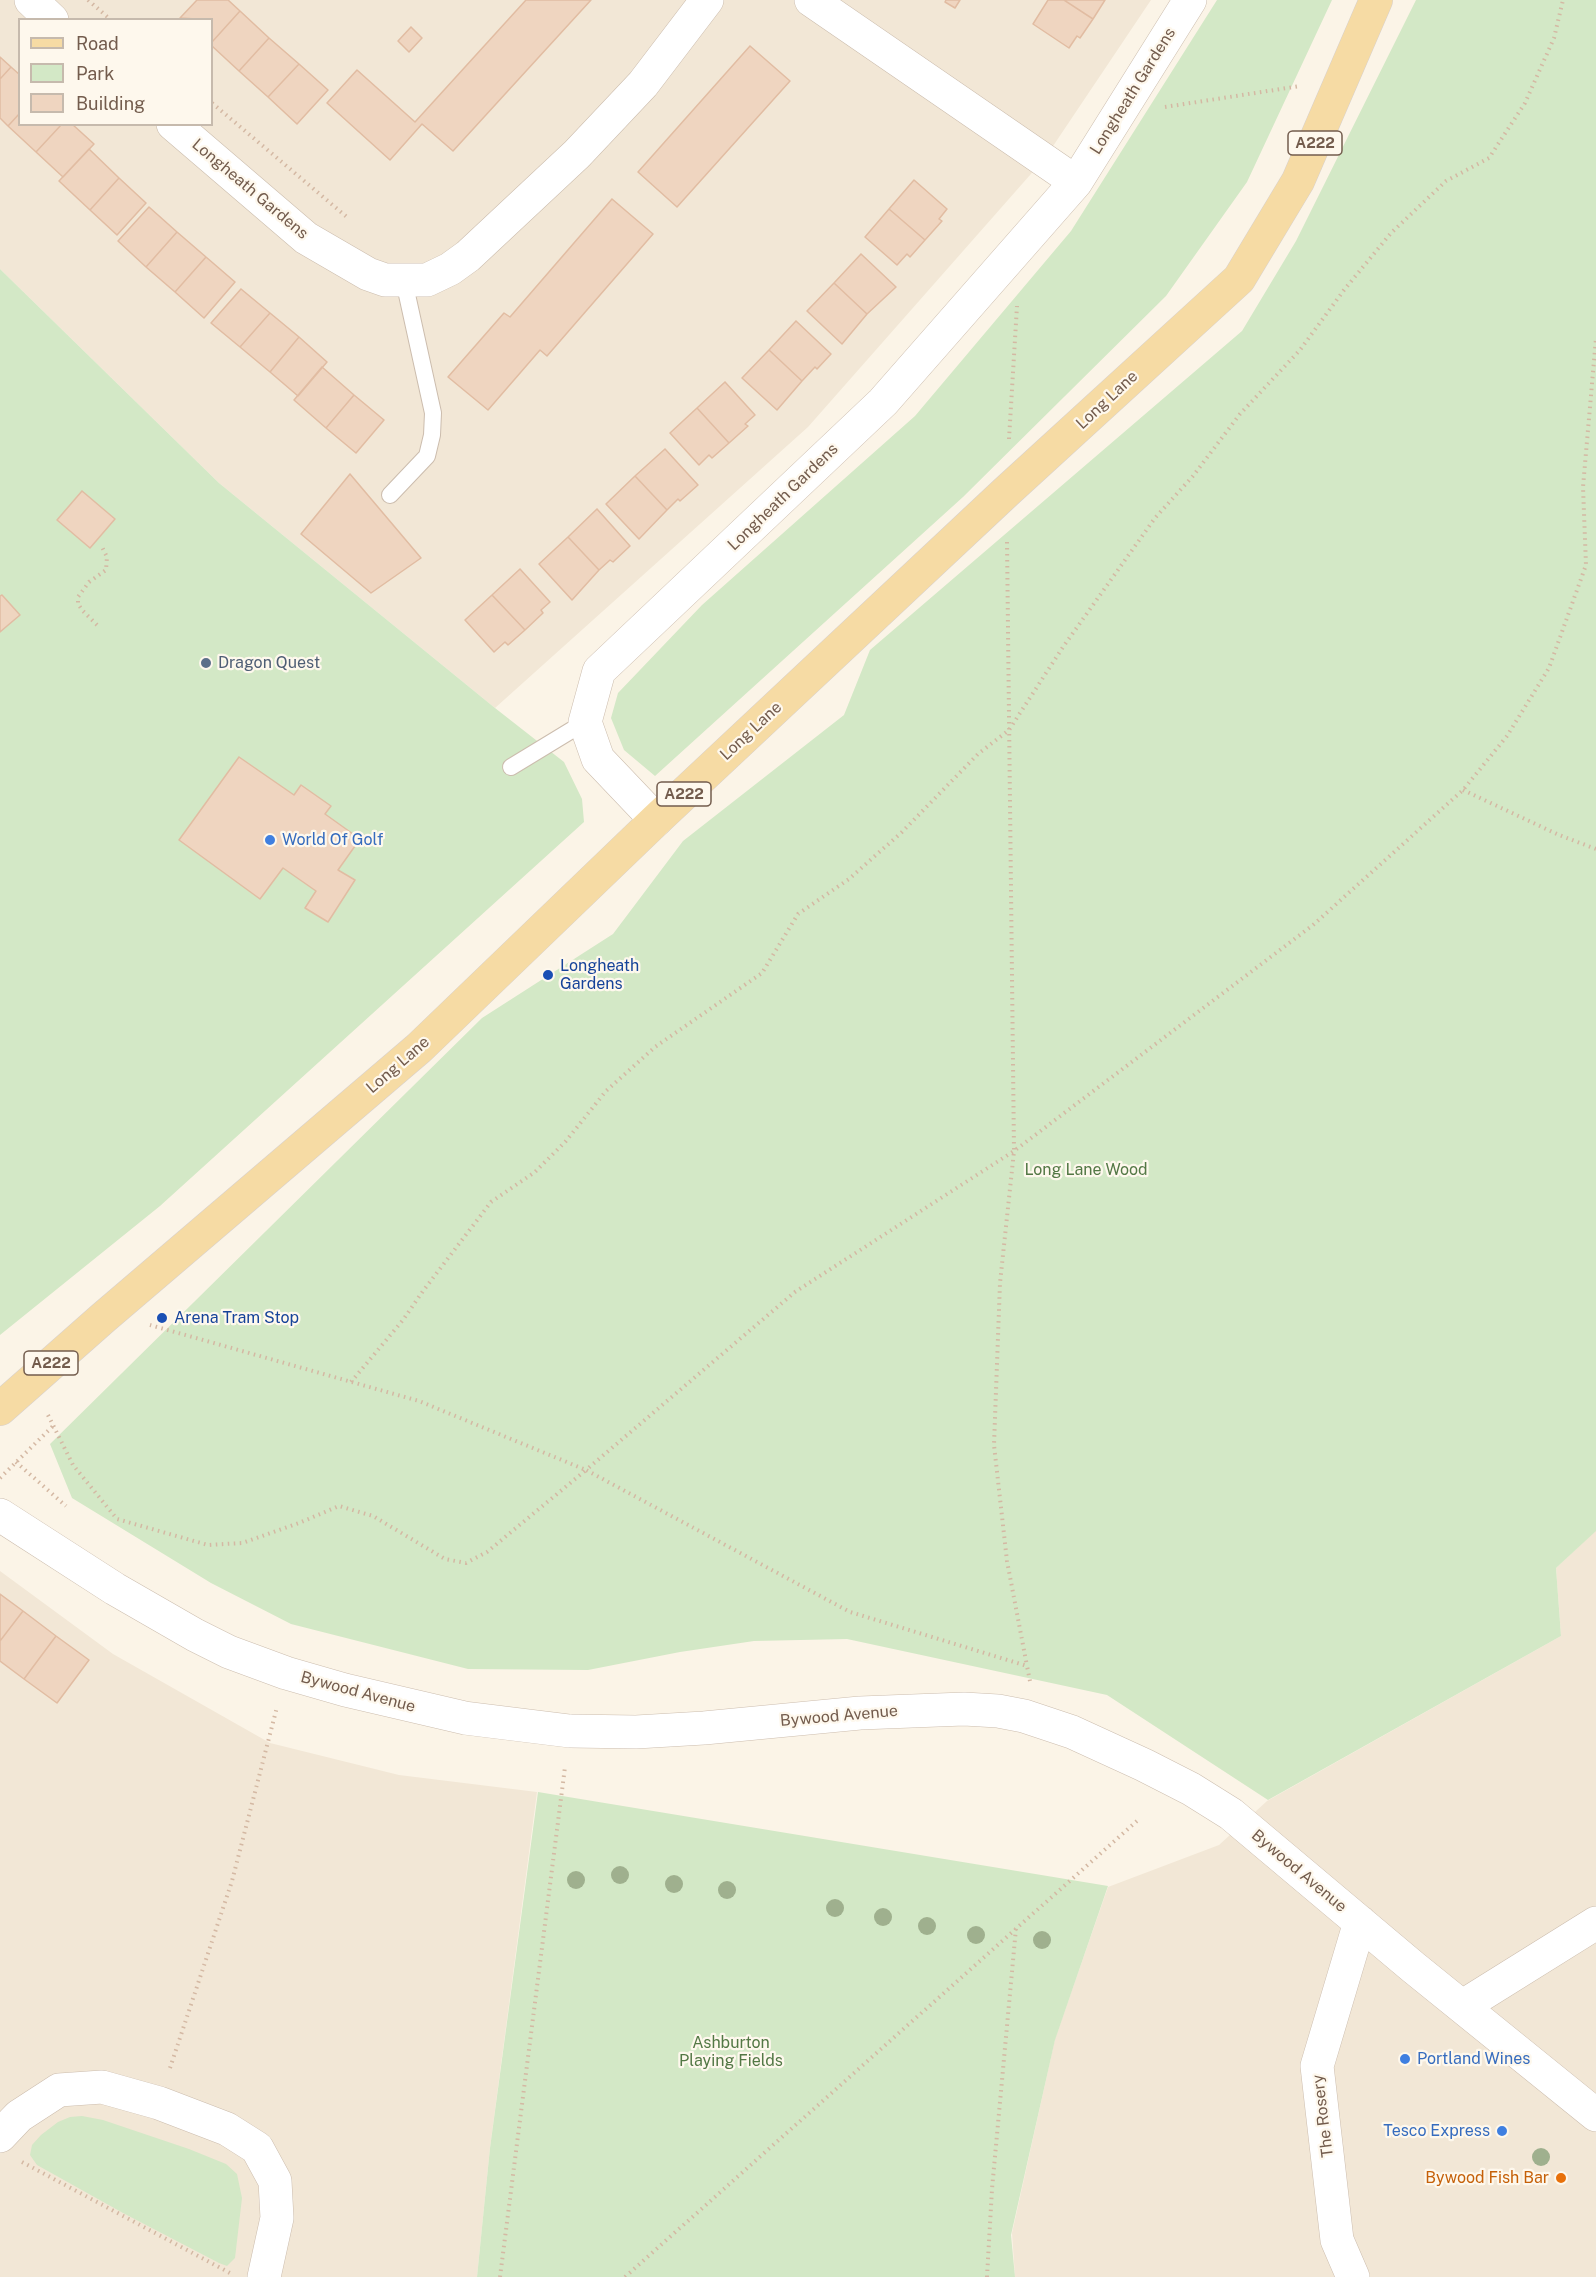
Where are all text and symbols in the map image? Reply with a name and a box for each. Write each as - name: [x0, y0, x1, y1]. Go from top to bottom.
- legend: [18, 18, 213, 126]
- street label: Longheath Gardens: [1086, 24, 1180, 158]
- text: Road: [76, 33, 119, 54]
- text: Park: [76, 63, 114, 84]
- text: Building: [76, 93, 145, 114]
- road number: A222: [1288, 131, 1342, 155]
- street label: Longheath Gardens: [188, 135, 312, 243]
- street label: Long Lane: [1072, 367, 1142, 433]
- street label: Longheath Gardens: [724, 439, 842, 555]
- place label: Dragon Quest: [218, 653, 320, 673]
- marker: Dragon Quest: [199, 656, 213, 670]
- street label: Long Lane: [716, 698, 786, 764]
- road number: A222: [657, 782, 711, 806]
- place label: World Of Golf: [282, 830, 383, 850]
- marker: World Of Golf: [263, 833, 277, 847]
- place label: Longheath Gardens: [560, 956, 639, 994]
- marker: Longheath Gardens: [541, 968, 555, 982]
- street label: Long Lane: [363, 1032, 433, 1098]
- park label: Long Lane Wood: [1024, 1160, 1148, 1180]
- place label: Arena Tram Stop: [174, 1308, 299, 1328]
- marker: Arena Tram Stop: [155, 1311, 169, 1325]
- road number: A222: [24, 1351, 78, 1375]
- street label: Bywood Avenue: [298, 1667, 418, 1717]
- street label: Bywood Avenue: [779, 1701, 899, 1731]
- street label: Bywood Avenue: [1248, 1826, 1350, 1916]
- park label: Ashburton Playing Fields: [679, 2033, 783, 2071]
- place label: Portland Wines: [1417, 2049, 1530, 2069]
- marker: Portland Wines: [1398, 2052, 1412, 2066]
- street label: The Rosery: [1308, 2073, 1338, 2159]
- place label: Tesco Express: [1383, 2121, 1490, 2141]
- marker: Tesco Express: [1495, 2124, 1509, 2138]
- place label: Bywood Fish Bar: [1425, 2168, 1549, 2188]
- marker: Bywood Fish Bar: [1554, 2171, 1568, 2185]

